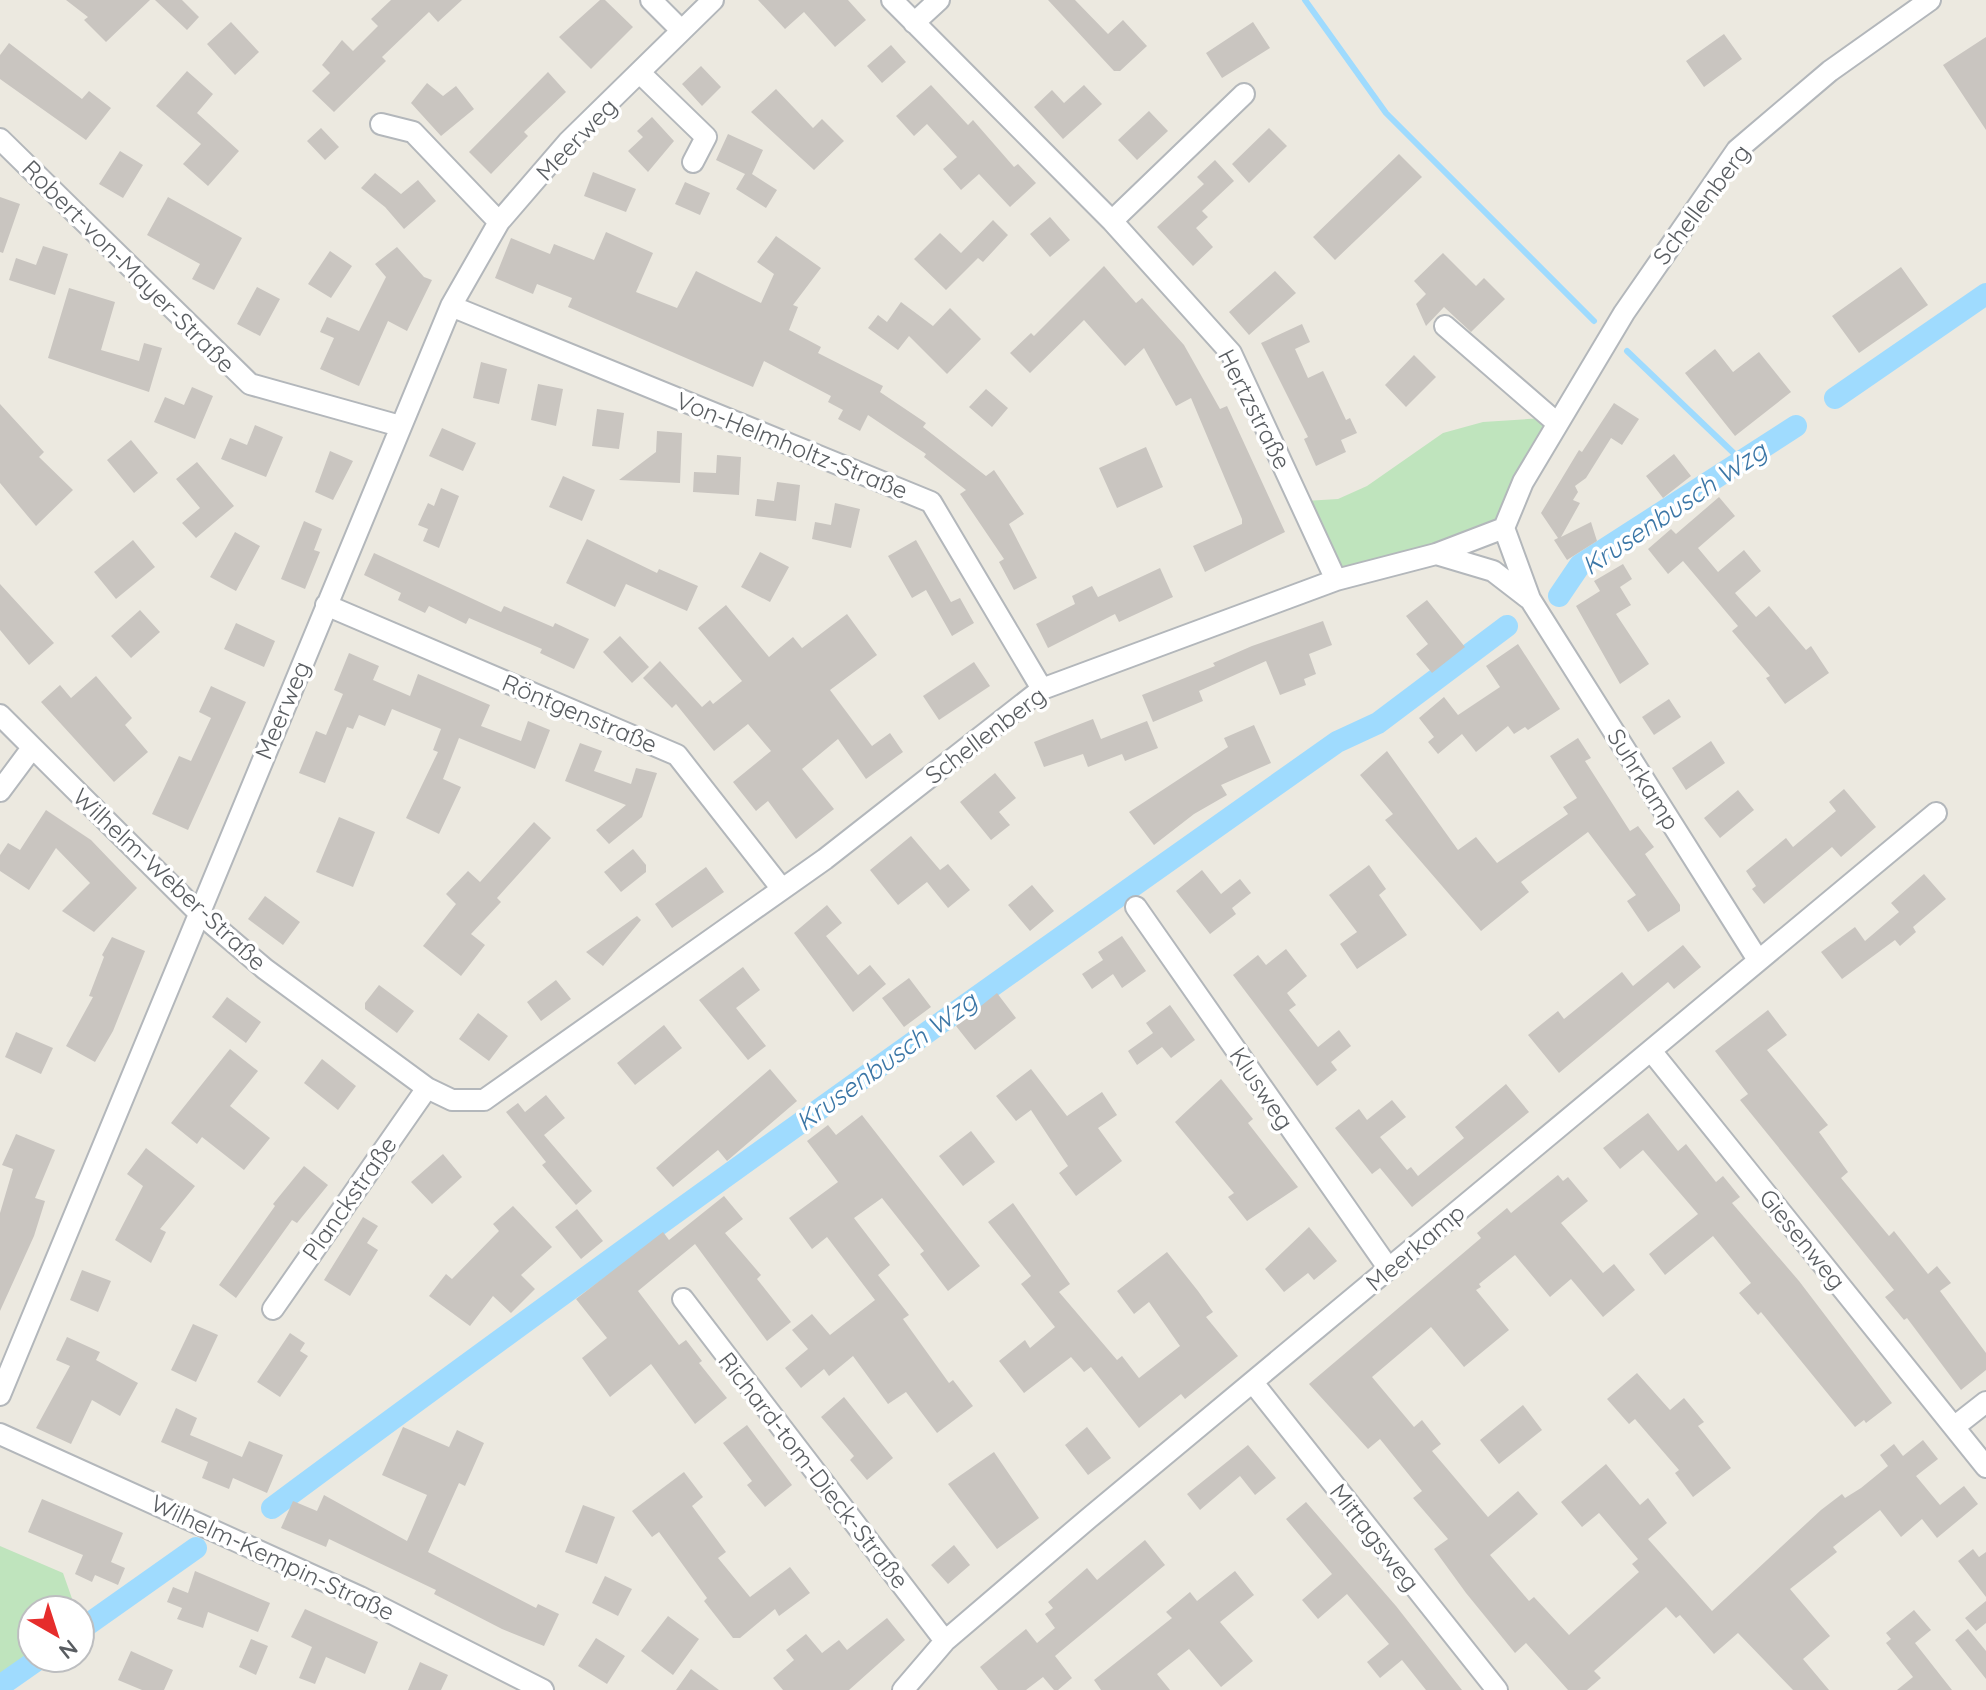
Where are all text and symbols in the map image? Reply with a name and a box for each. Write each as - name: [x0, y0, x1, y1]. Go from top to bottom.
- street label: Meerweg: [529, 91, 623, 187]
- street label: Schellenberg: [1646, 138, 1756, 270]
- street label: Robert-von-Mayer-Straße: [16, 153, 242, 379]
- street label: Hertzstraße: [1212, 344, 1298, 474]
- street label: Von-Helmholtz-Straße: [672, 385, 912, 505]
- water label: Krusenbusch Wzg: [1575, 433, 1774, 582]
- street label: Meerweg: [248, 656, 316, 764]
- street label: Röntgenstraße: [498, 667, 662, 759]
- street label: Schellenberg: [919, 680, 1051, 790]
- street label: Suhrkamp: [1601, 723, 1687, 835]
- street label: Wilhelm-Weber-Straße: [67, 781, 273, 977]
- water label: Krusenbusch Wzg: [789, 983, 984, 1138]
- street label: Klusweg: [1224, 1041, 1300, 1135]
- street label: Planckstraße: [295, 1130, 403, 1266]
- street label: Giesenweg: [1753, 1183, 1853, 1295]
- street label: Meerkamp: [1359, 1197, 1471, 1297]
- street label: Richard-tom-Dieck-Straße: [712, 1346, 916, 1594]
- street label: Mittagsweg: [1324, 1477, 1426, 1597]
- street label: Wilhelm-Kempin-Straße: [147, 1487, 399, 1627]
- north arrow: [16, 1594, 96, 1674]
- text: N: [53, 1634, 84, 1666]

